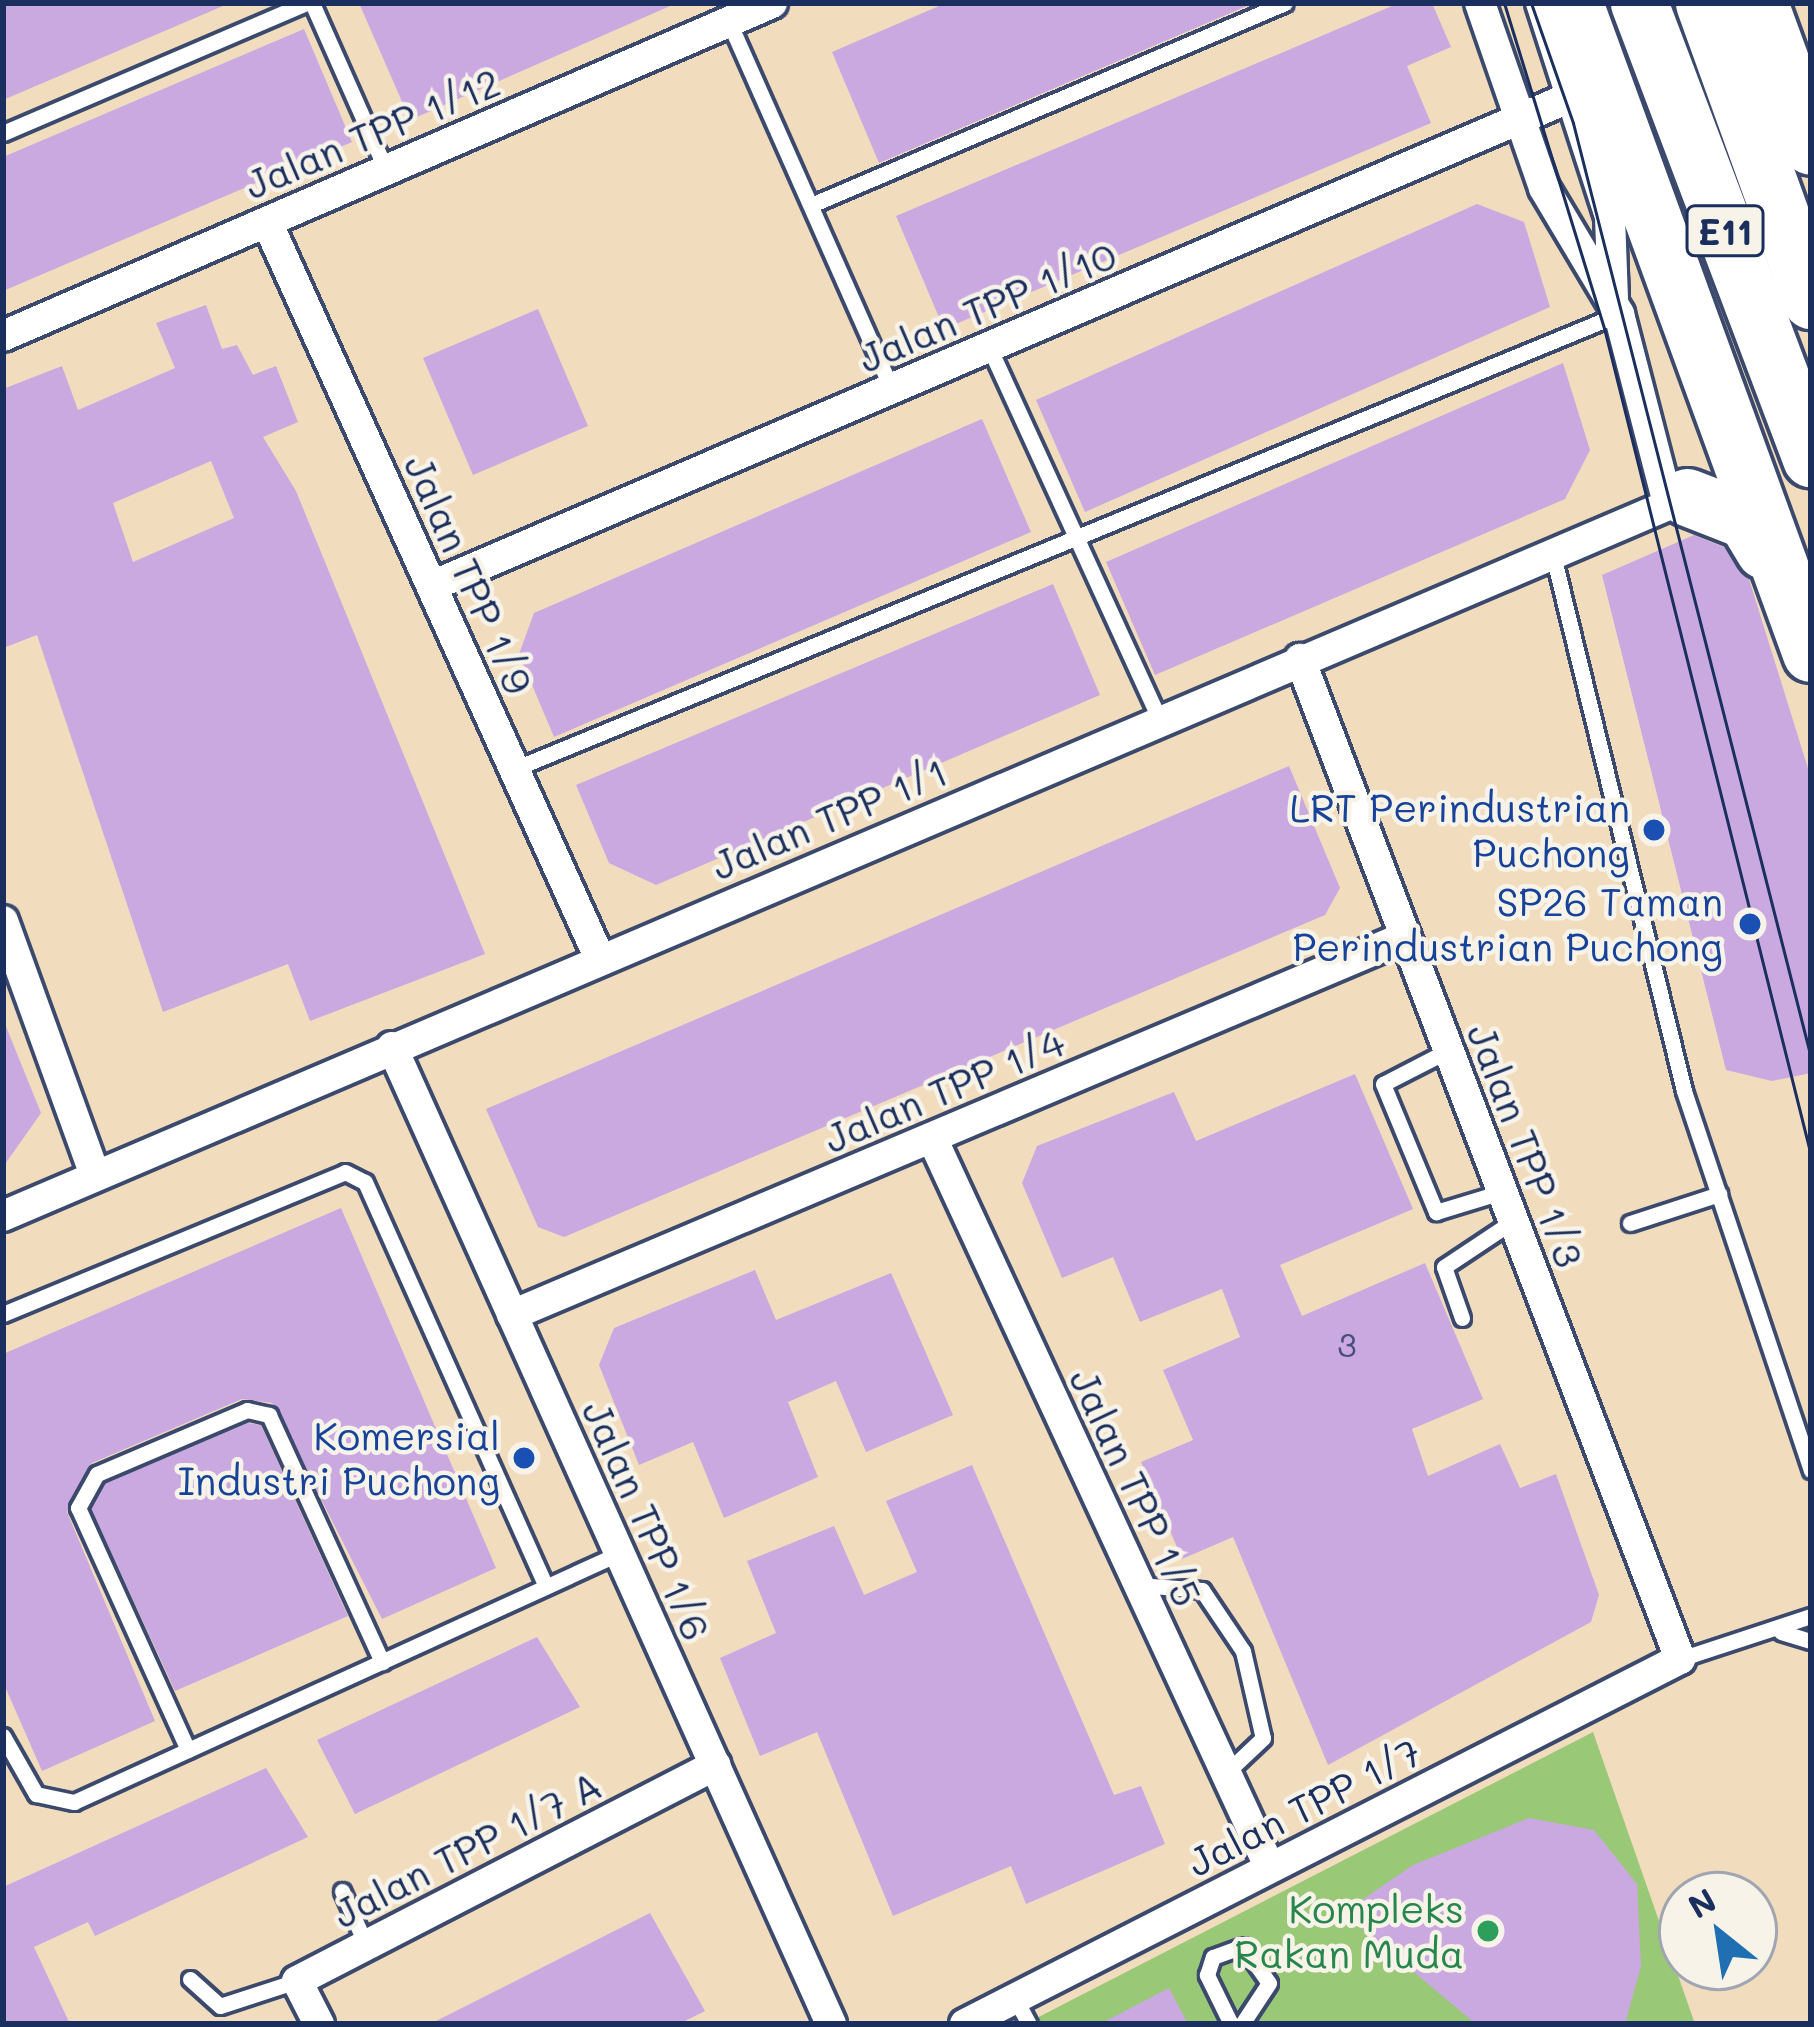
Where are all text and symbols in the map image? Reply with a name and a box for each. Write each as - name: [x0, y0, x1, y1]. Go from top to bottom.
- street label: Jalan TPP 1/12: [237, 58, 507, 208]
- road number: E11: [1683, 201, 1767, 261]
- street label: Jalan TPP 1/10: [851, 231, 1123, 381]
- street label: Jalan TPP 1/9: [395, 447, 543, 701]
- street label: Jalan TPP 1/1: [704, 747, 954, 889]
- place label: LRT Perindustrian Puchong: [1290, 785, 1630, 876]
- marker: LRT Perindustrian Puchong: [1641, 817, 1667, 843]
- place label: SP26 Taman Perindustrian Puchong: [1292, 879, 1723, 970]
- marker: SP26 Taman Perindustrian Puchong: [1734, 908, 1766, 940]
- street label: Jalan TPP 1/3: [1458, 1017, 1594, 1273]
- street label: Jalan TPP 1/4: [817, 1018, 1071, 1162]
- house number: 3: [1337, 1324, 1357, 1364]
- street label: Jalan TPP 1/5: [1061, 1361, 1211, 1613]
- street label: Jalan TPP 1/6: [573, 1393, 721, 1647]
- place label: Komersial Industri Puchong: [178, 1413, 500, 1504]
- marker: Komersial Industri Puchong: [511, 1445, 537, 1471]
- street label: Jalan TPP 1/7: [1180, 1728, 1428, 1886]
- street label: Jalan TPP 1/7 A: [325, 1761, 609, 1937]
- north arrow: [1658, 1871, 1778, 1991]
- text: N: [1680, 1877, 1723, 1927]
- place label: Kompleks Rakan Muda: [1234, 1886, 1464, 1977]
- marker: Kompleks Rakan Muda: [1475, 1918, 1501, 1944]

